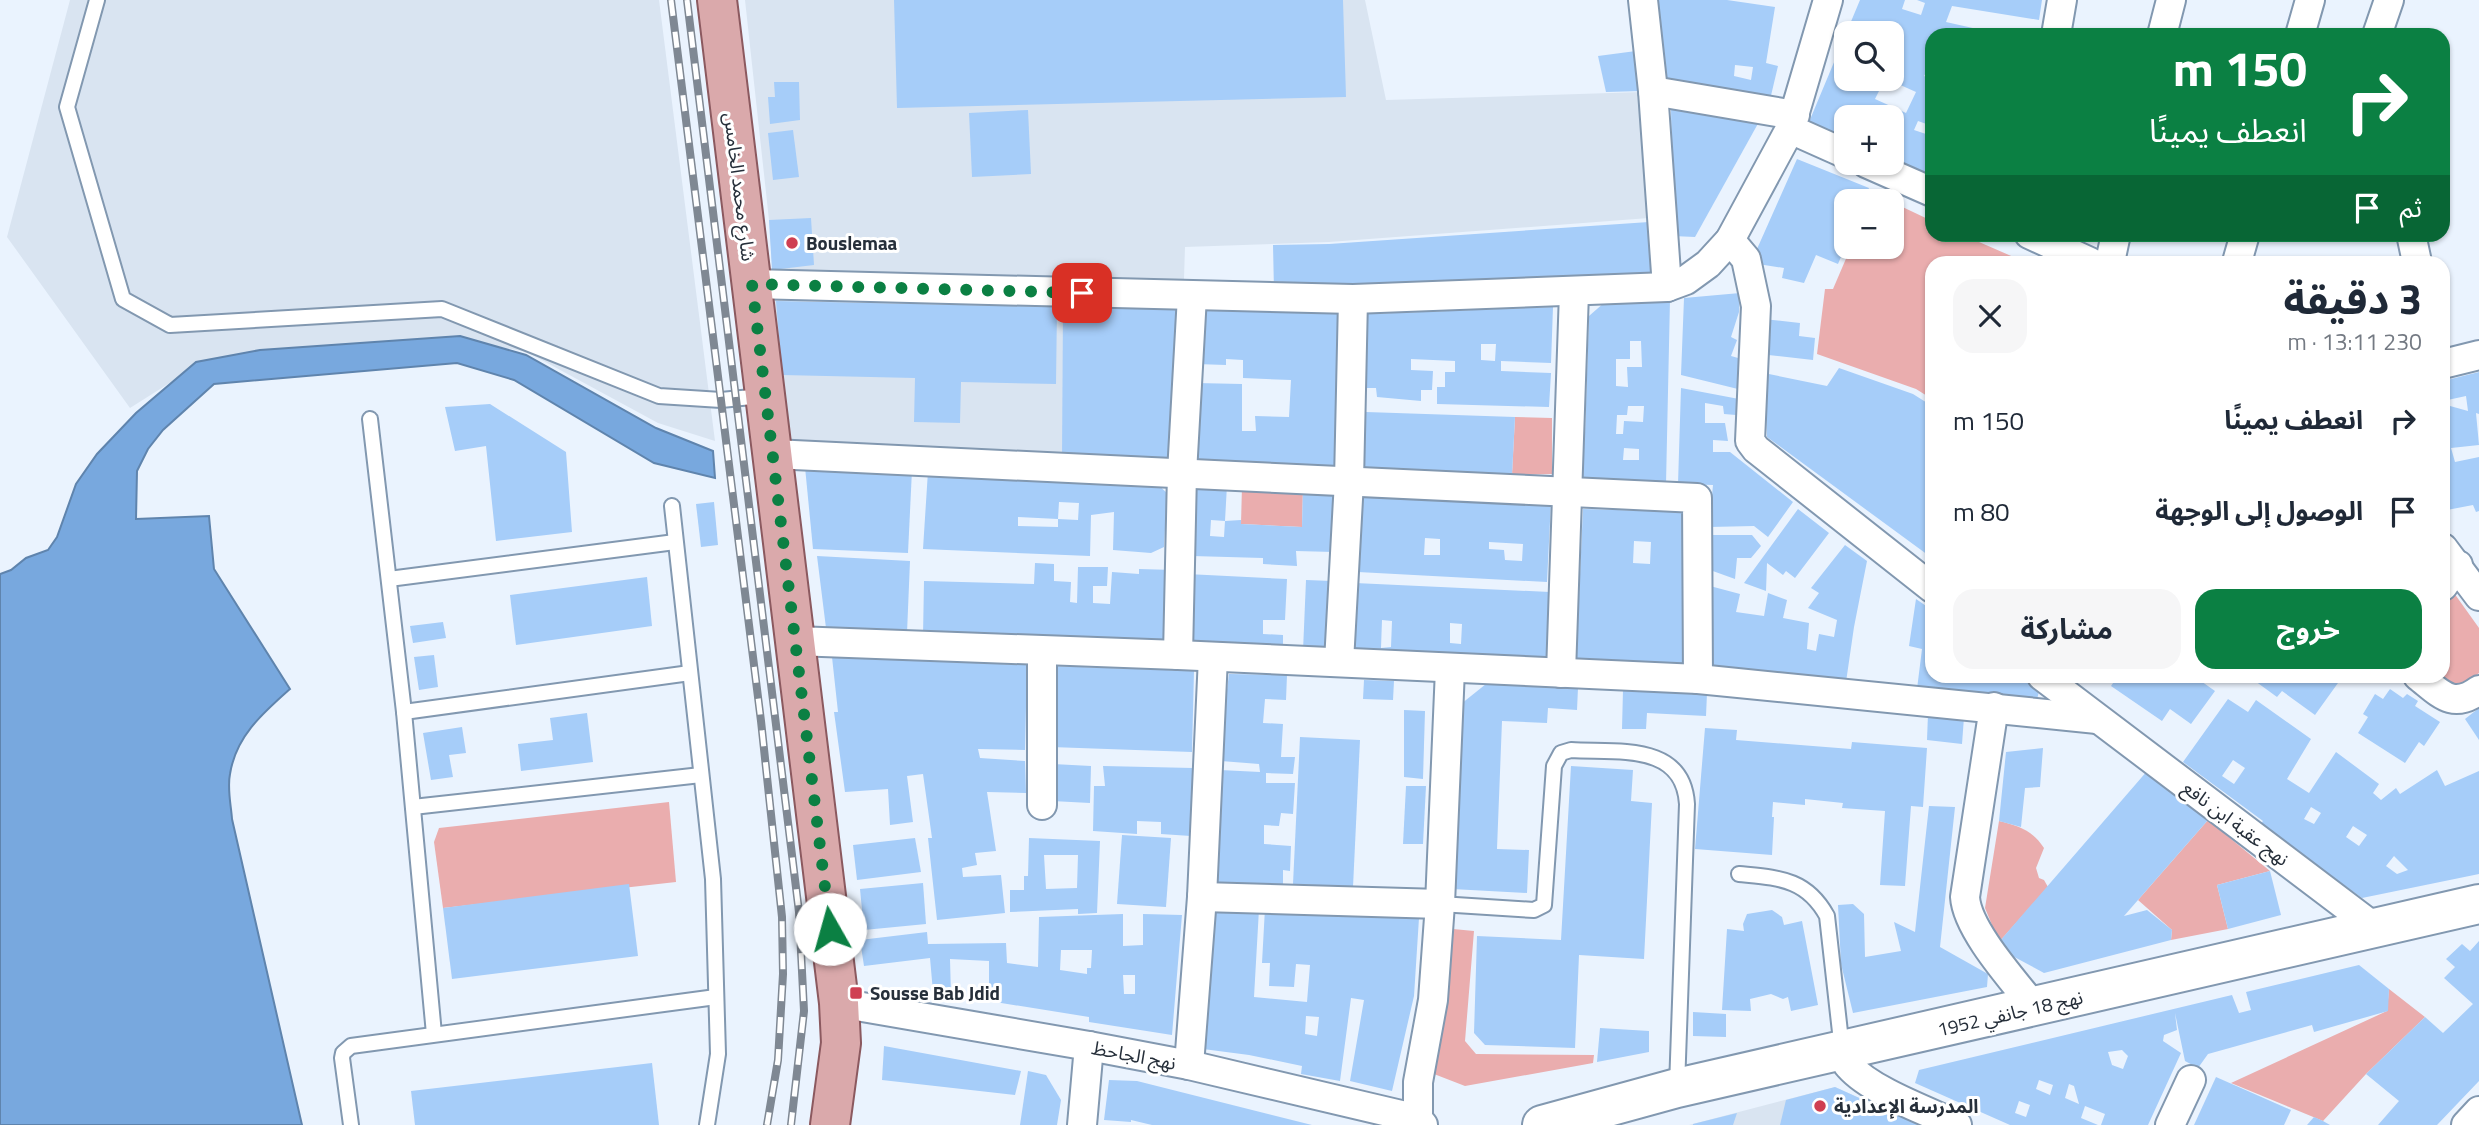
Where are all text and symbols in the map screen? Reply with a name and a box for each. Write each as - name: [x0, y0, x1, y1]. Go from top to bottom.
- map controls: [1834, 21, 1904, 259]
- button: search: [1834, 21, 1904, 91]
- text: 150 m: [2173, 30, 2307, 105]
- icon: right: [2331, 56, 2422, 147]
- button: +: [1834, 105, 1904, 175]
- text: انعطف يمينًا: [2149, 106, 2307, 154]
- street label: شارع محمد الخامس: [717, 111, 764, 263]
- text: ثم: [2400, 188, 2422, 227]
- button: −: [1834, 189, 1904, 259]
- icon: arrive: [2348, 189, 2386, 227]
- place label: Bouslemaa: [806, 228, 898, 257]
- marker: Bouslemaa: [784, 235, 800, 251]
- pin: [1052, 263, 1112, 323]
- text: 3 دقيقة: [2284, 266, 2422, 330]
- icon: arrive: [1063, 274, 1101, 312]
- button: close: [1953, 279, 2027, 353]
- text: 230 m · 13:11: [2287, 324, 2422, 359]
- text: انعطف يمينًا: [2224, 400, 2363, 439]
- text: 150 m: [1953, 401, 2024, 440]
- icon: right: [2384, 402, 2422, 440]
- text: الوصول إلى الوجهة: [2155, 491, 2363, 530]
- text: 80 m: [1953, 492, 2010, 531]
- icon: arrive: [2384, 493, 2422, 531]
- button: مشاركة: [1953, 589, 2181, 669]
- button: خروج: [2195, 589, 2422, 669]
- street label: نهج عقبة ابن نافع: [2176, 773, 2296, 873]
- position arrow: [793, 892, 867, 966]
- place label: Sousse Bab Jdid: [870, 978, 1000, 1007]
- street label: نهج 18 جانفي 1952: [1934, 982, 2086, 1045]
- marker: Sousse Bab Jdid: [848, 985, 864, 1001]
- street label: نهج الجاحظ: [1089, 1032, 1179, 1078]
- place label: المدرسة الإعدادية: [1834, 1091, 1979, 1120]
- marker: المدرسة الإعدادية: [1812, 1098, 1828, 1114]

